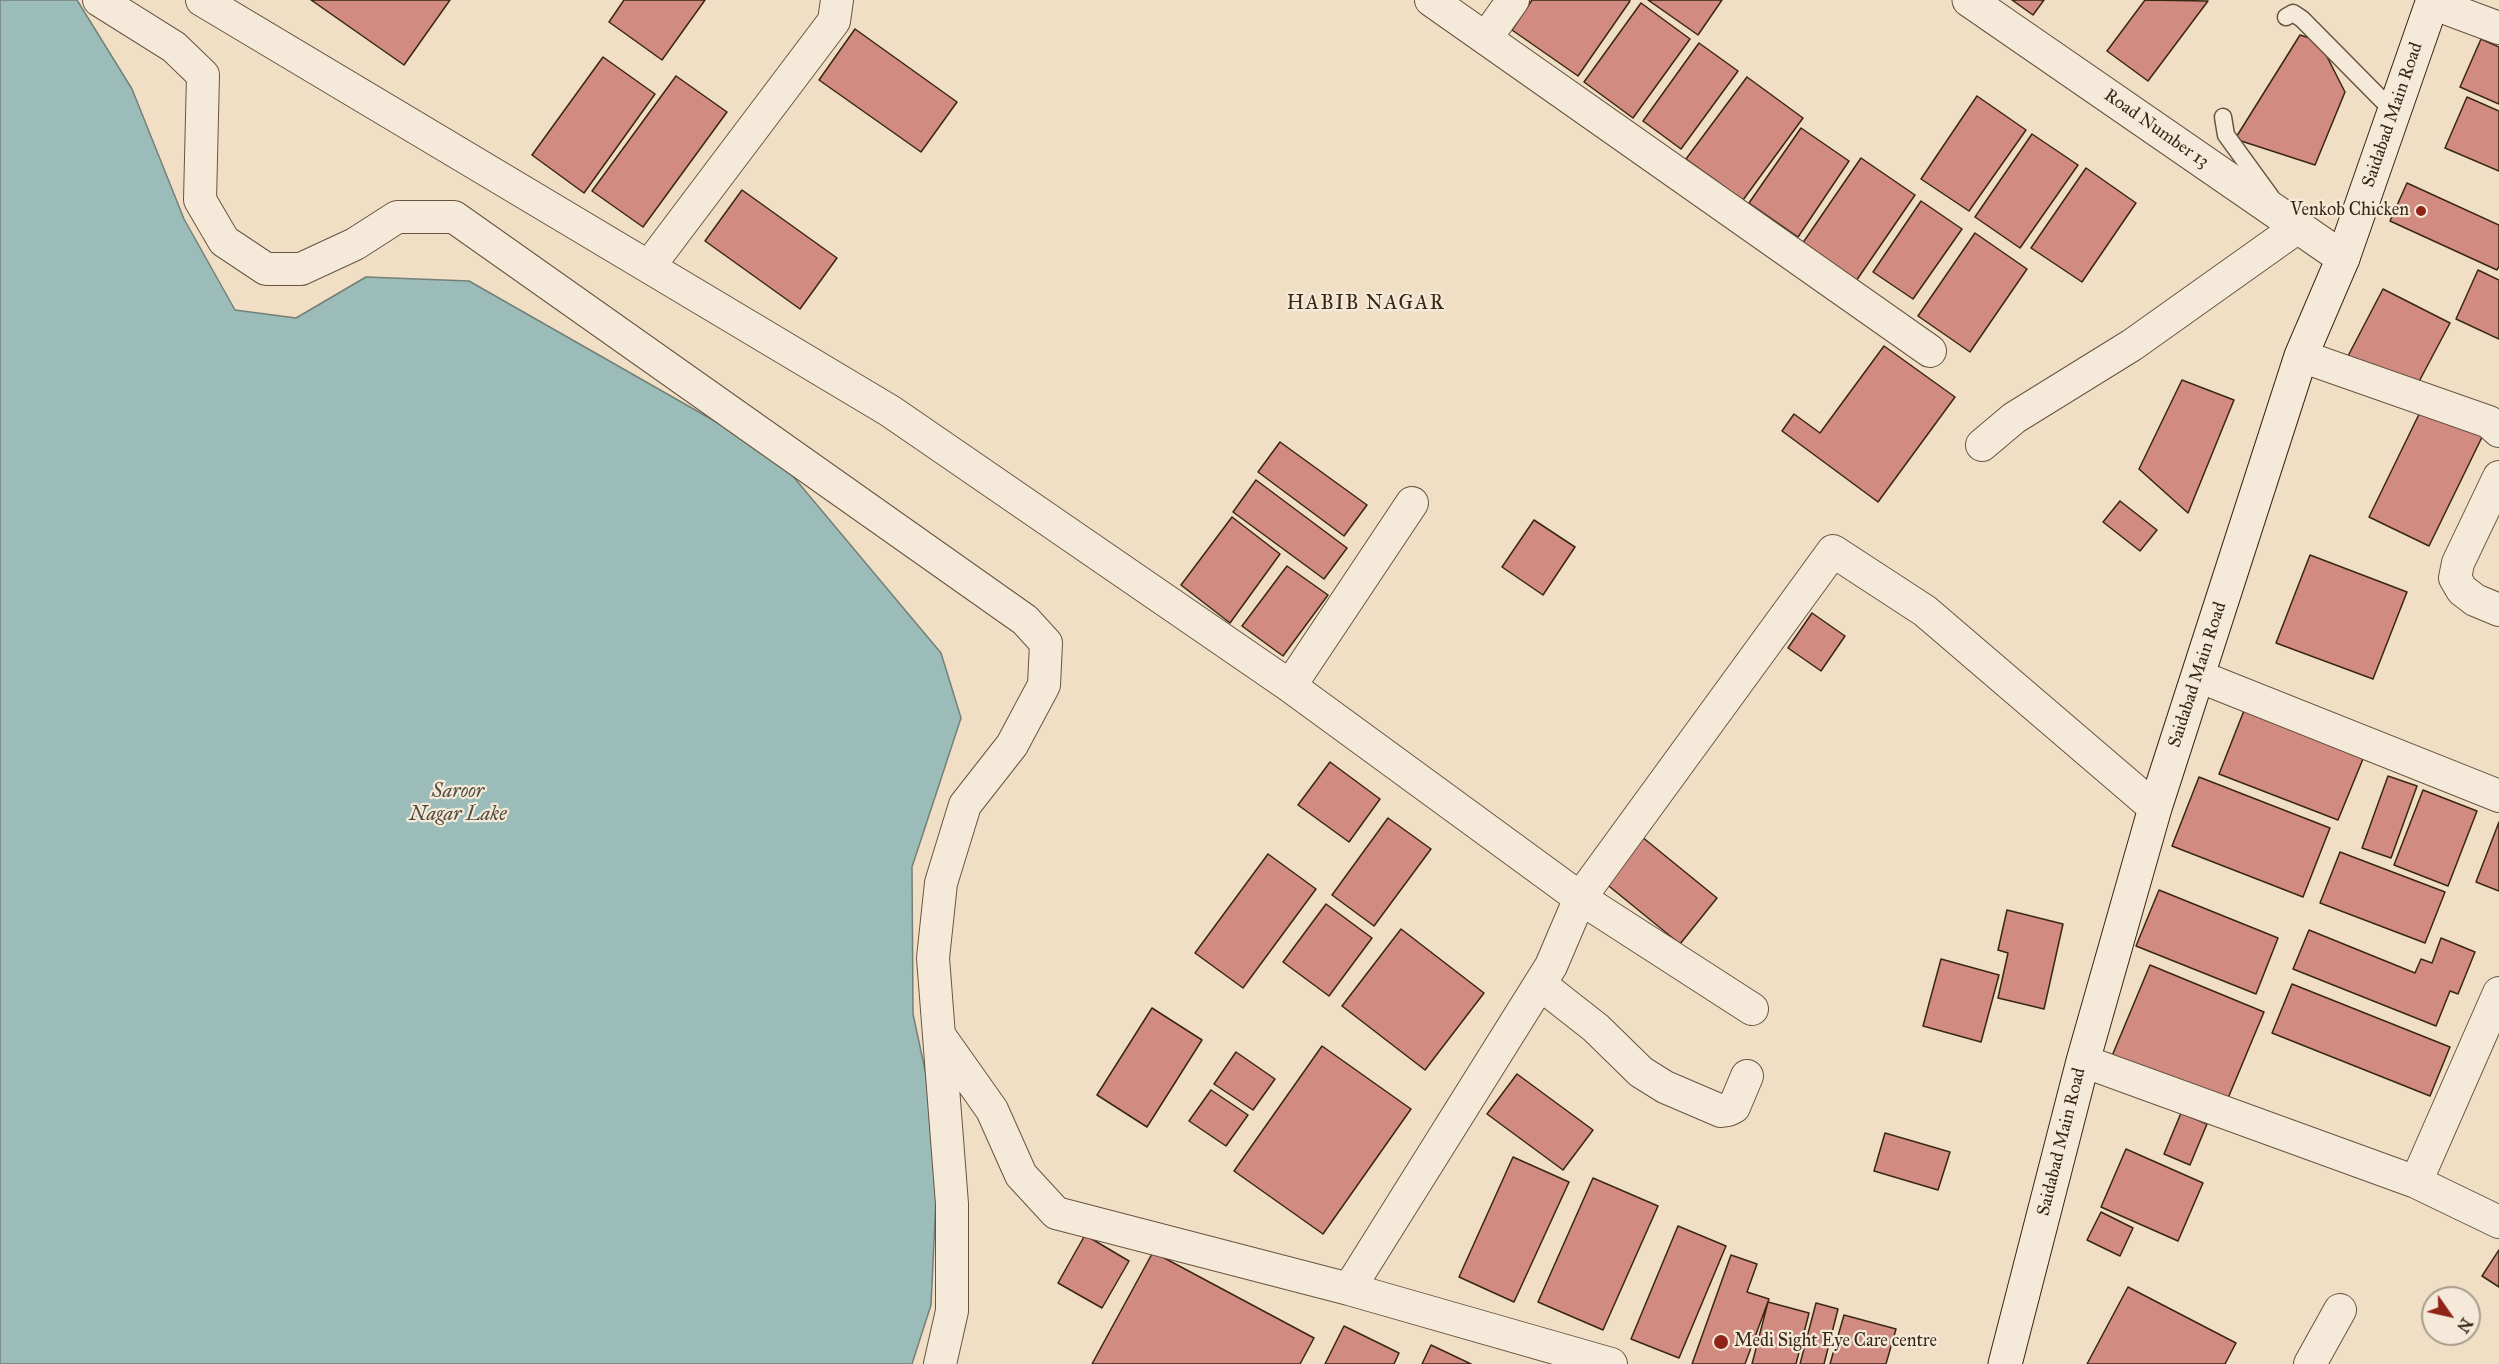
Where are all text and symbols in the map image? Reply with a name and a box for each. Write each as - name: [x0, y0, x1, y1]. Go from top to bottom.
- street label: Saidabad Main Road: [2358, 40, 2428, 190]
- street label: Road Number 13: [2099, 85, 2213, 173]
- place label: Venkob Chicken: [2290, 200, 2409, 222]
- marker: Venkob Chicken: [2414, 204, 2428, 218]
- district label: HABIB NAGAR: [1287, 292, 1445, 316]
- street label: Saidabad Main Road: [2164, 599, 2232, 751]
- water label: Saroor Nagar Lake: [409, 780, 507, 827]
- street label: Saidabad Main Road: [2033, 1066, 2091, 1218]
- north arrow: [2421, 1286, 2481, 1346]
- text: N: [2453, 1314, 2476, 1336]
- place label: Medi Sight Eye Care centre: [1734, 1331, 1937, 1353]
- marker: Medi Sight Eye Care centre: [1712, 1333, 1730, 1351]

